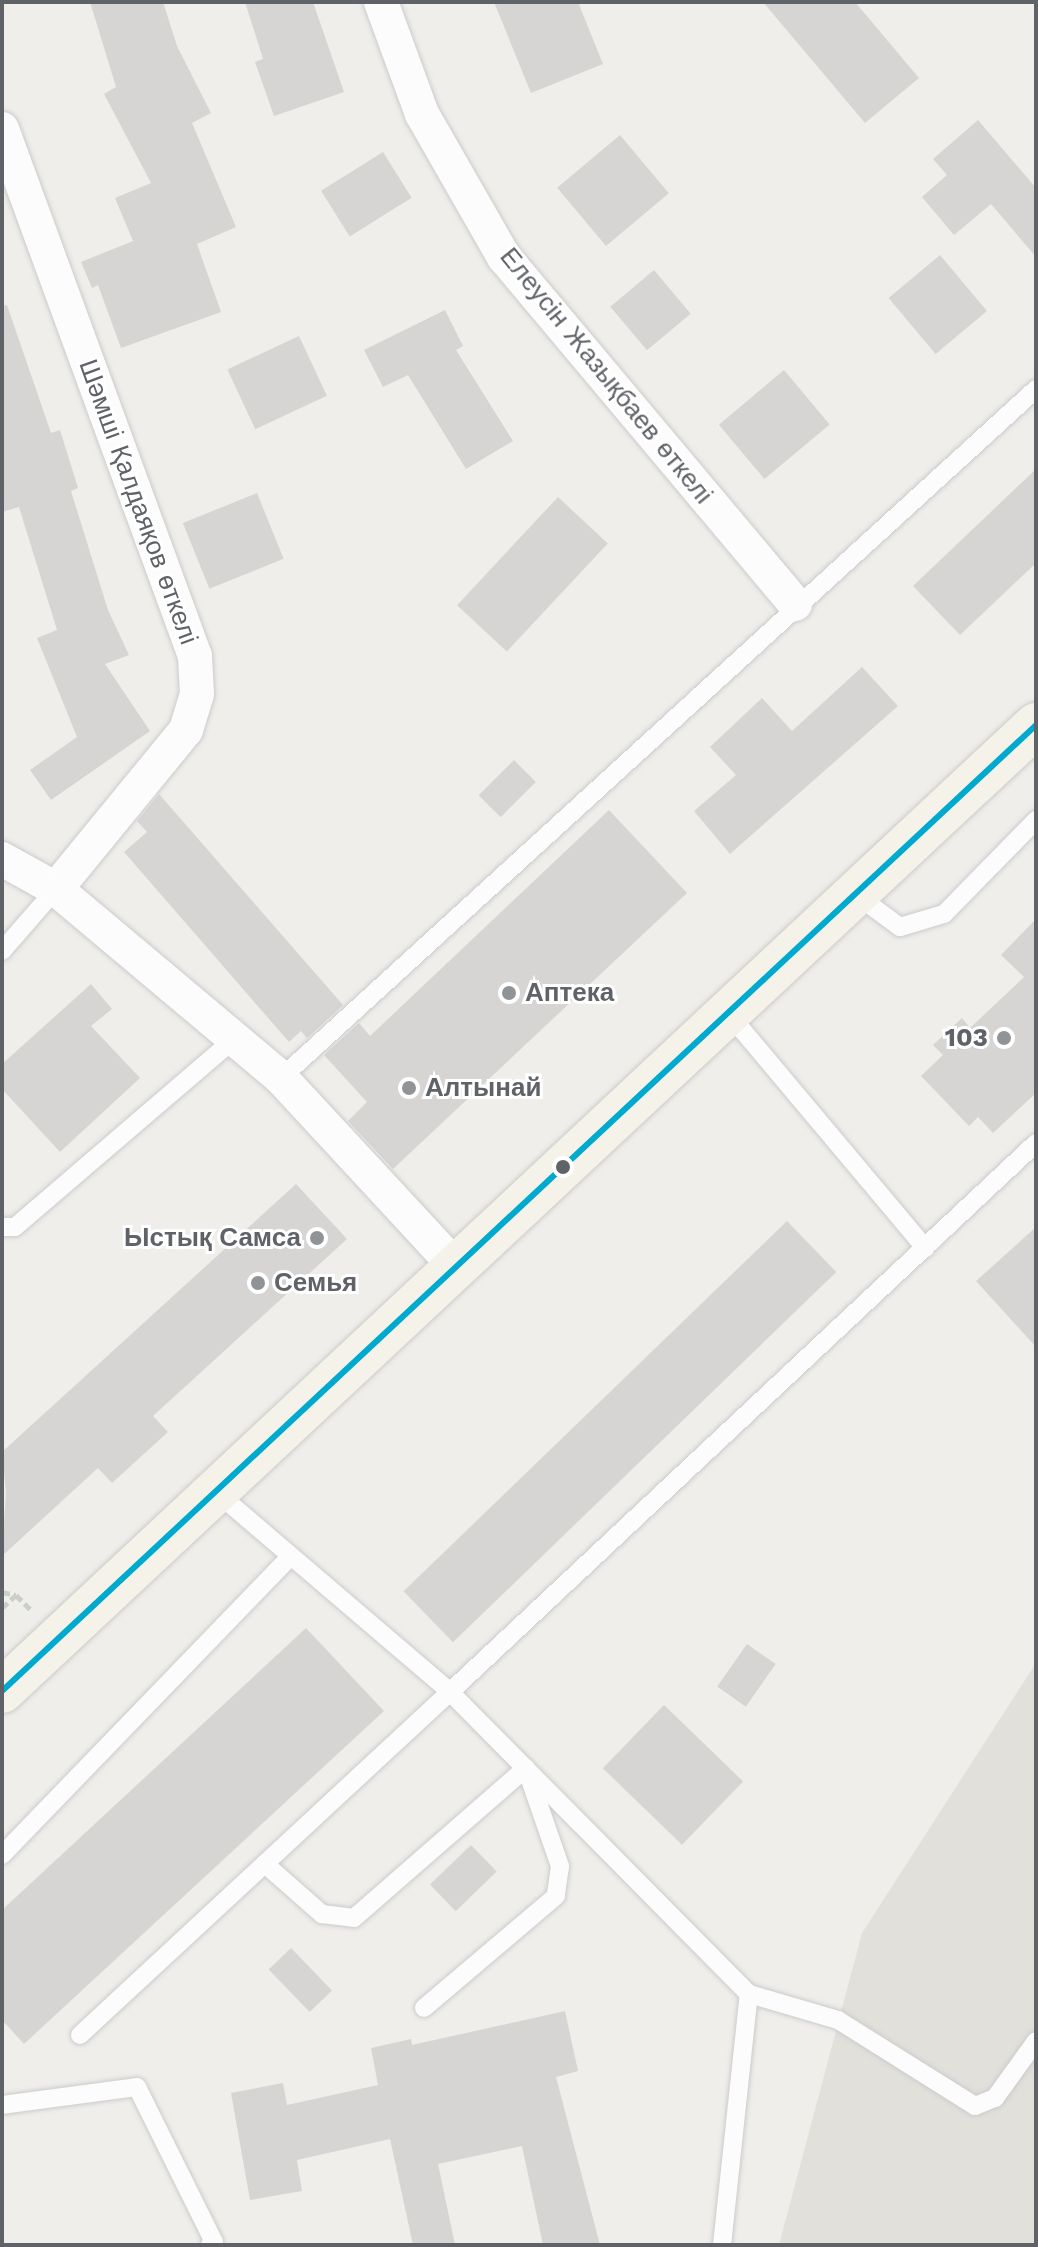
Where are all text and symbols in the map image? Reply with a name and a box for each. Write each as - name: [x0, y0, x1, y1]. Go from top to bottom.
- street label: Елеусін Жазықбаев өткелі: [493, 242, 719, 510]
- street label: Шәмші Қалдаяқов өткелі: [72, 355, 204, 649]
- place label: Аптека: [525, 977, 614, 1009]
- marker: Аптека: [500, 984, 518, 1002]
- place label: 103: [945, 1022, 988, 1054]
- marker: 103: [995, 1029, 1013, 1047]
- place label: Алтынай: [425, 1072, 541, 1104]
- marker: Алтынай: [400, 1079, 418, 1097]
- unlabelled marker: [555, 1159, 571, 1175]
- place label: Ыстық Самса: [124, 1222, 301, 1254]
- marker: Ыстық Самса: [308, 1229, 326, 1247]
- place label: Семья: [274, 1267, 357, 1299]
- marker: Семья: [249, 1274, 267, 1292]

